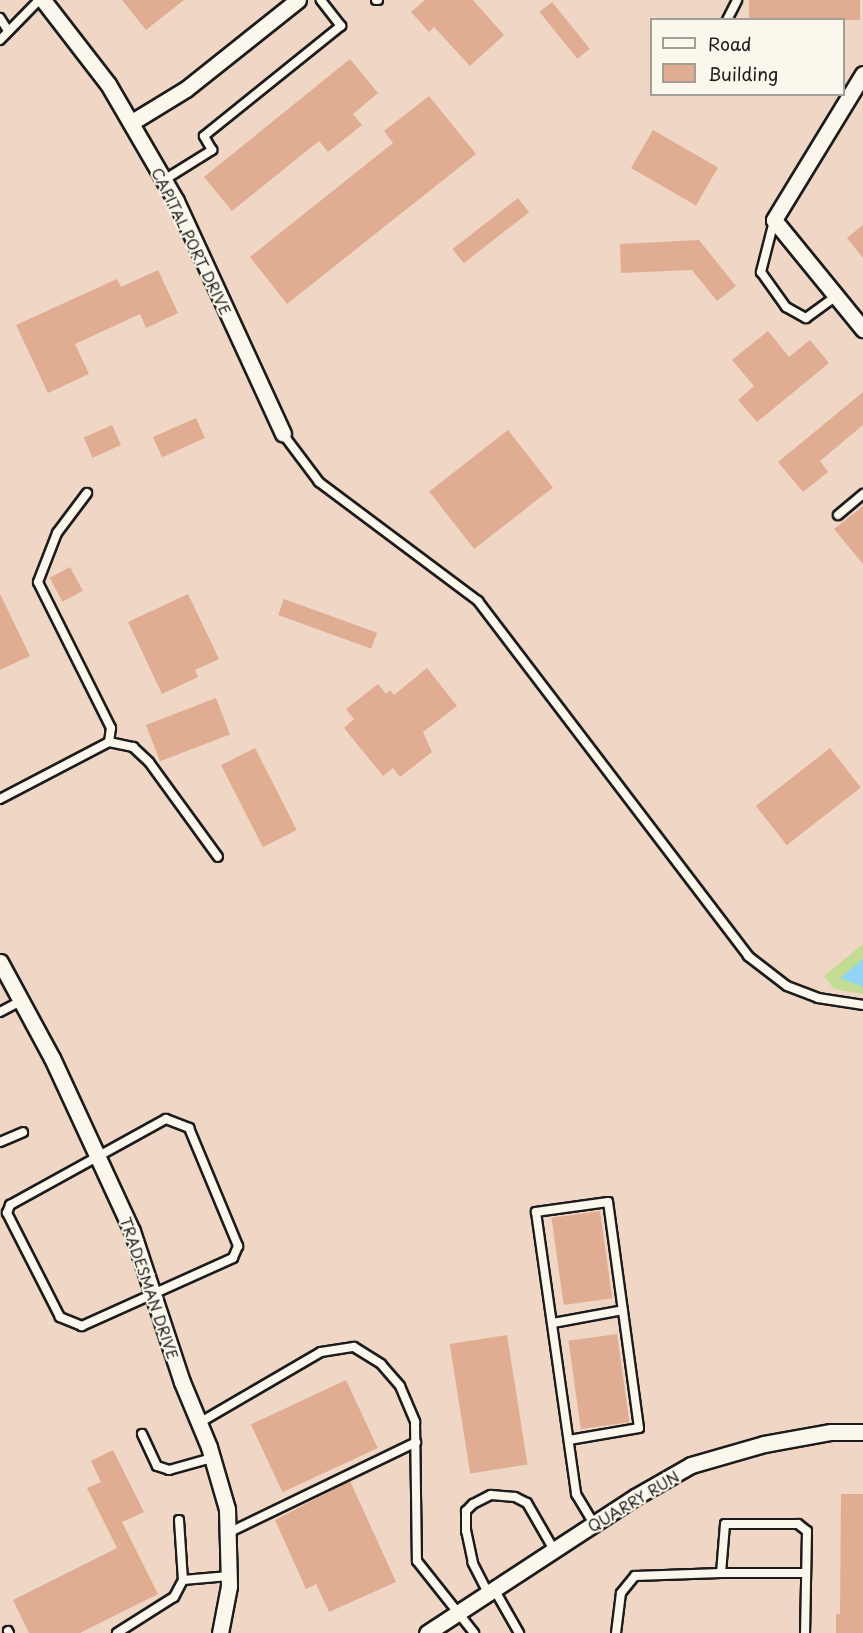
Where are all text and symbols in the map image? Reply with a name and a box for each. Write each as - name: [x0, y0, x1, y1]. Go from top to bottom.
- legend: [650, 18, 845, 96]
- text: Road: [708, 30, 752, 57]
- text: Building: [708, 60, 778, 87]
- street label: CAPITAL PORT DRIVE: [148, 164, 236, 318]
- street label: TRADESMAN DRIVE: [117, 1215, 183, 1361]
- street label: QUARRY RUN: [584, 1466, 682, 1536]

